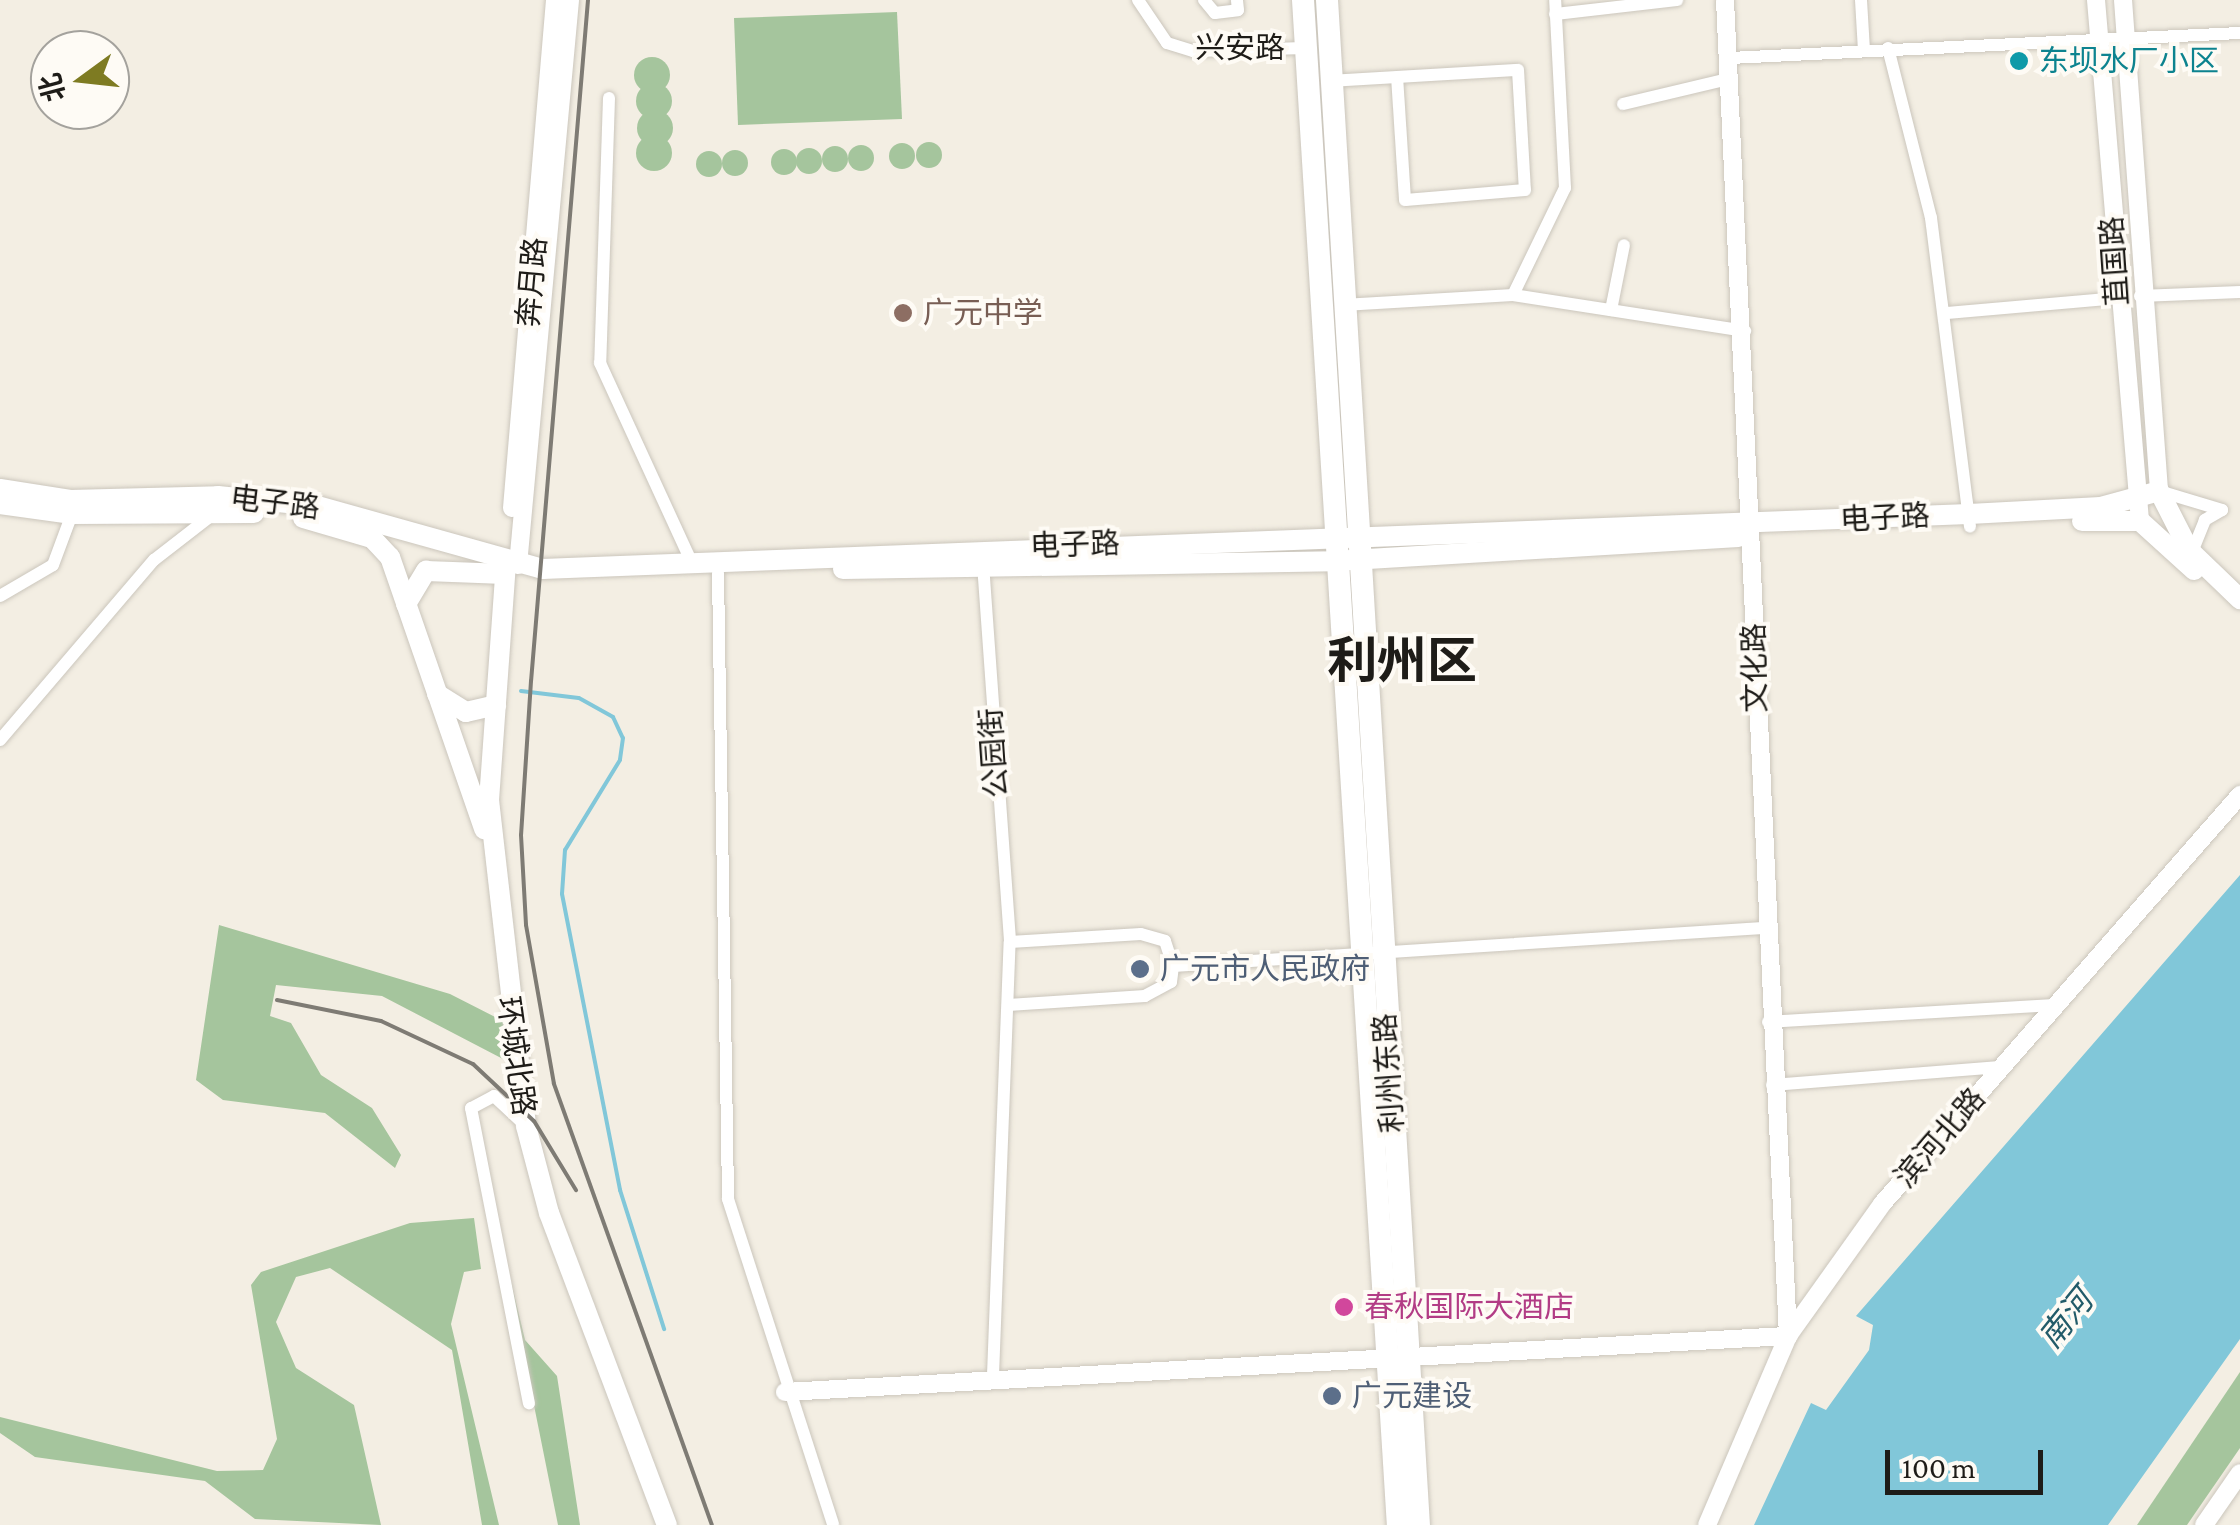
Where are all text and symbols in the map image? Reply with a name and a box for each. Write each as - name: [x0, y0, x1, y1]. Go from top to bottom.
- north arrow: [30, 30, 130, 130]
- street label: 兴安路: [1195, 30, 1285, 66]
- place label: 东坝水厂小区: [2039, 43, 2219, 79]
- marker: 东坝水厂小区: [2008, 50, 2030, 72]
- text: 北: [34, 70, 71, 105]
- street label: 苴国路: [2094, 215, 2136, 307]
- street label: 奔月路: [510, 236, 554, 328]
- place label: 广元中学: [923, 295, 1043, 331]
- marker: 广元中学: [892, 302, 914, 324]
- street label: 电子路: [228, 480, 322, 526]
- street label: 电子路: [1839, 498, 1931, 538]
- street label: 电子路: [1029, 525, 1121, 565]
- street label: 文化路: [1736, 623, 1774, 713]
- district label: 利州区: [1327, 632, 1477, 692]
- street label: 公园街: [973, 707, 1015, 799]
- place label: 广元市人民政府: [1160, 951, 1370, 987]
- marker: 广元市人民政府: [1129, 958, 1151, 980]
- street label: 环城北路: [490, 994, 542, 1118]
- street label: 利州东路: [1367, 1012, 1411, 1134]
- street label: 滨河北路: [1887, 1081, 1993, 1195]
- water label: 南河: [2031, 1282, 2101, 1356]
- place label: 春秋国际大酒店: [1364, 1289, 1574, 1325]
- marker: 春秋国际大酒店: [1333, 1296, 1355, 1318]
- place label: 广元建设: [1352, 1378, 1472, 1414]
- marker: 广元建设: [1321, 1385, 1343, 1407]
- scale bar: [1890, 1430, 2048, 1492]
- text: 100 m: [1902, 1451, 1976, 1484]

